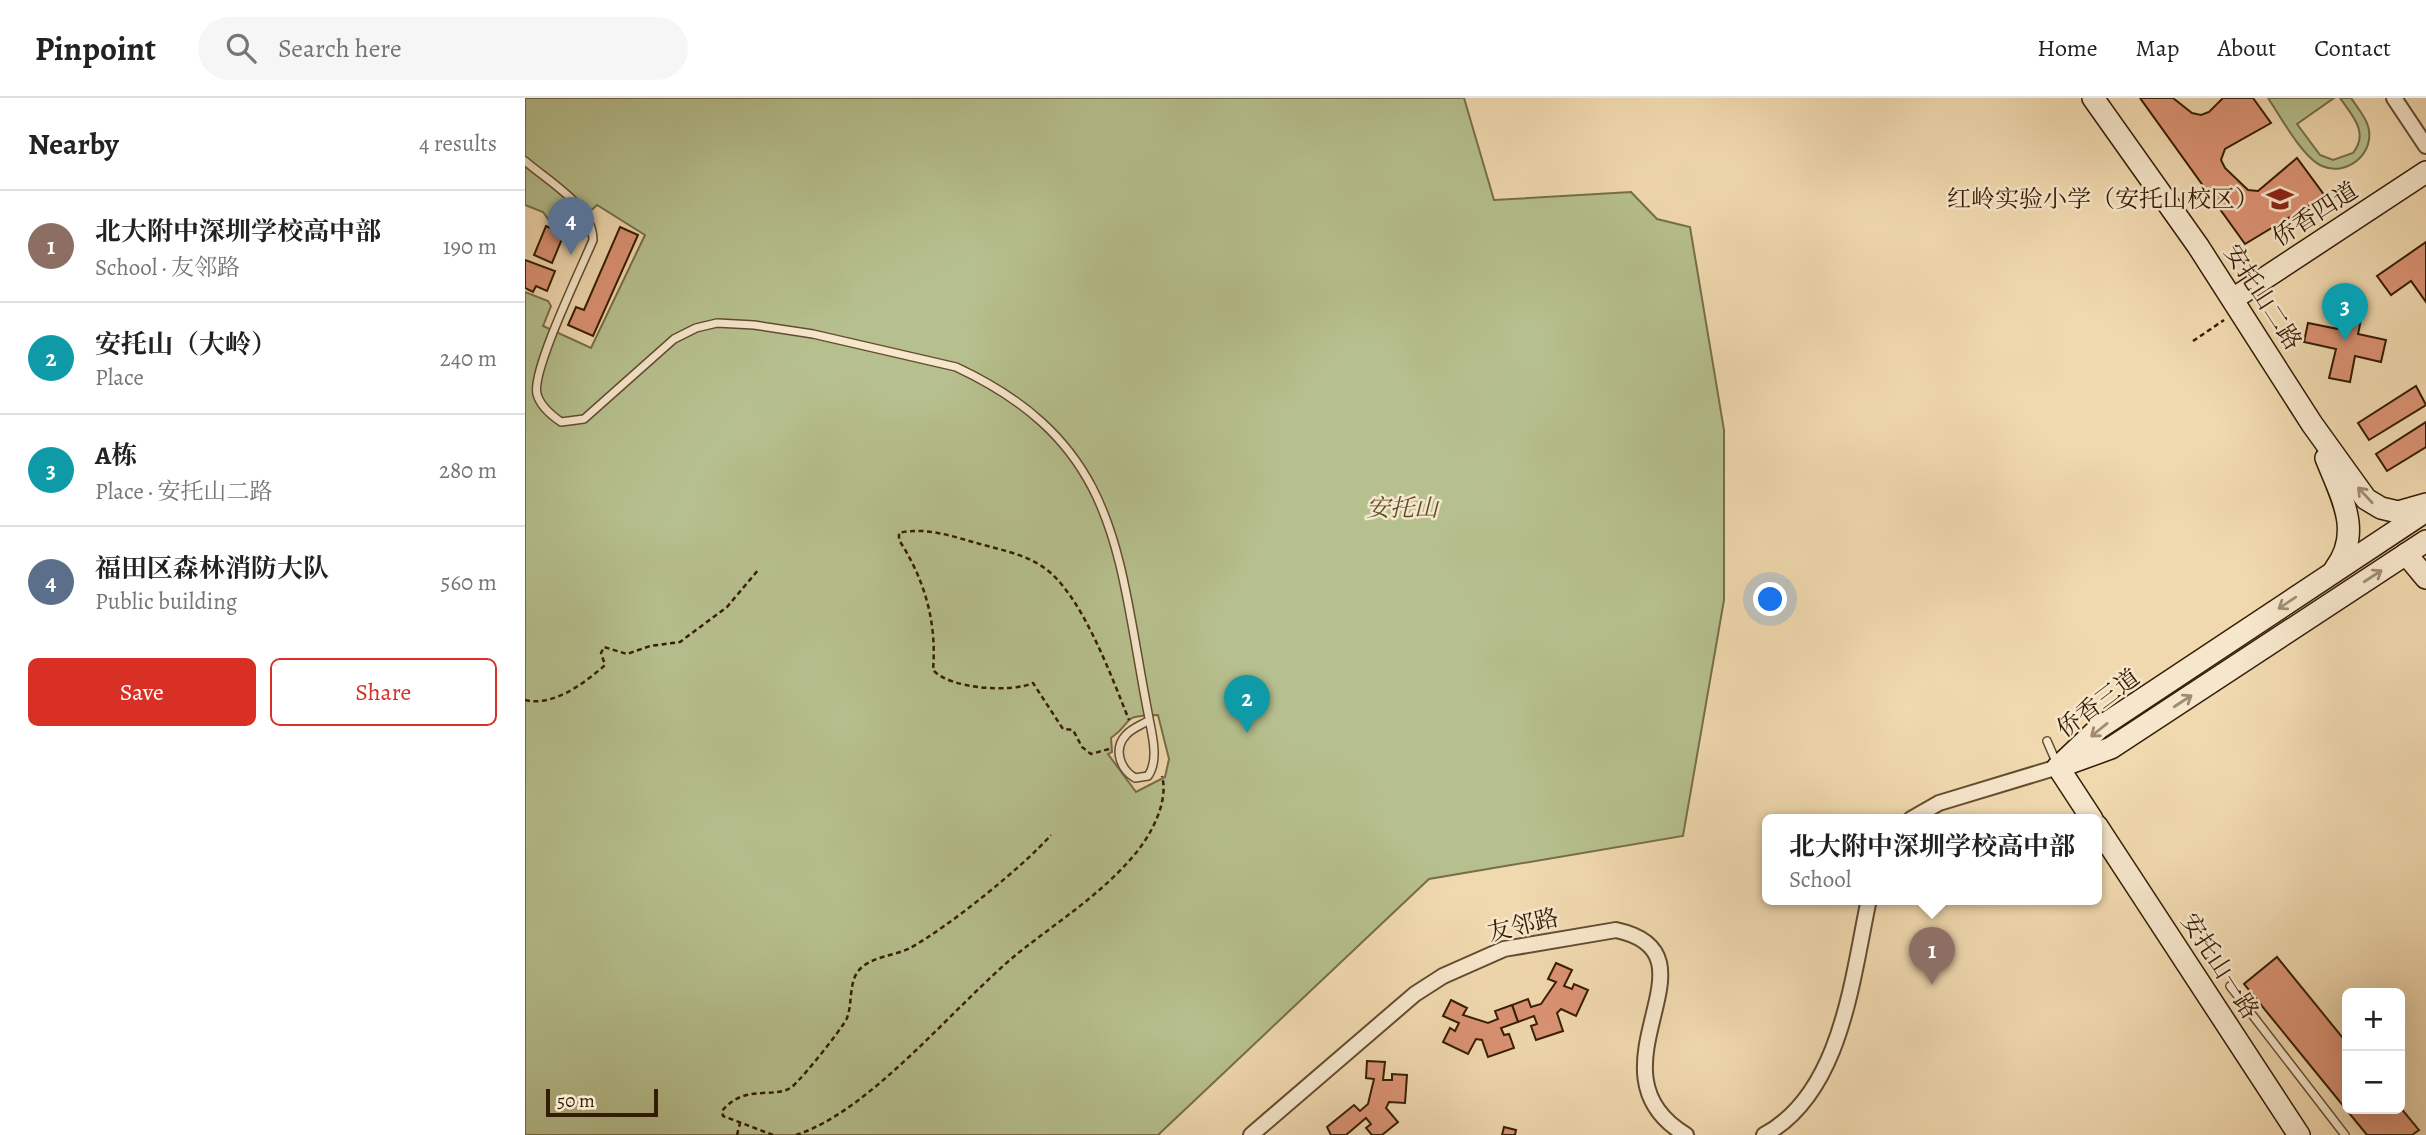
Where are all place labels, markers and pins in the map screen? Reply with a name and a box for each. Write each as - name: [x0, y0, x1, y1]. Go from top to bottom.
- place label: 红岭实验小学（安托山校区）: [1947, 183, 2259, 215]
- school or university icon: 红岭实验小学（安托山校区）: [2265, 184, 2295, 214]
- pin: 4: [548, 197, 594, 255]
- pin: 3: [2322, 283, 2368, 341]
- pin: 2: [1224, 675, 1270, 733]
- pin: 1: [1909, 927, 1955, 985]

